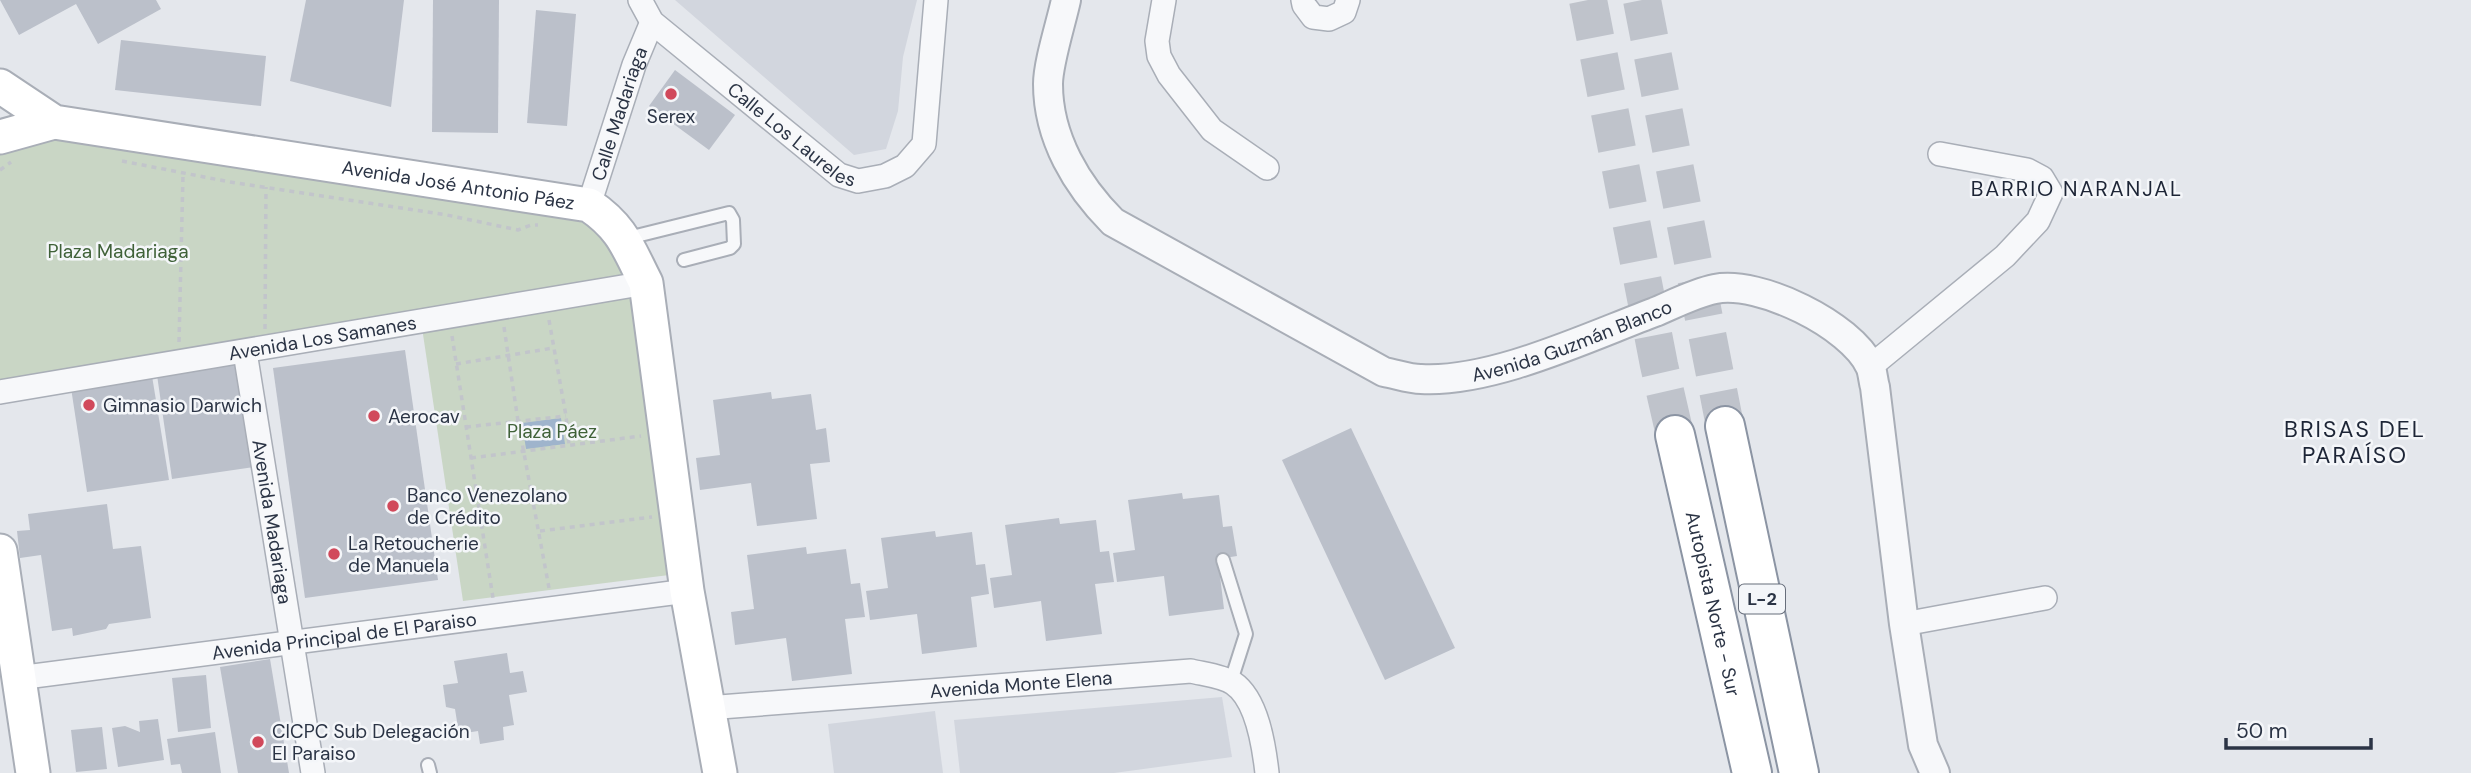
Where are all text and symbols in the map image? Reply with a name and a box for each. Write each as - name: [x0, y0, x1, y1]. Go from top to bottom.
- street label: Calle Madariaga: [586, 43, 653, 184]
- street label: Calle Los Laureles: [722, 77, 859, 192]
- marker: Serex: [663, 86, 679, 102]
- place label: Serex: [647, 104, 696, 129]
- street label: Avenida José Antonio Páez: [340, 155, 576, 216]
- district label: BARRIO NARANJAL: [1971, 175, 2183, 203]
- park label: Plaza Madariaga: [47, 239, 189, 264]
- street label: Avenida Guzmán Blanco: [1470, 294, 1676, 388]
- street label: Avenida Los Samanes: [227, 310, 418, 366]
- place label: Gimnasio Darwich: [103, 393, 262, 418]
- marker: Gimnasio Darwich: [81, 397, 97, 413]
- place label: Aerocav: [388, 404, 460, 429]
- marker: Aerocav: [366, 408, 382, 424]
- district label: BRISAS DEL PARAÍSO: [2284, 414, 2426, 470]
- park label: Plaza Páez: [507, 419, 597, 444]
- street label: Avenida Madariaga: [246, 438, 298, 606]
- place label: Banco Venezolano de Crédito: [407, 483, 568, 530]
- marker: Banco Venezolano de Crédito: [385, 498, 401, 514]
- street label: Autopista Norte - Sur: [1680, 509, 1746, 699]
- place label: La Retoucherie de Manuela: [348, 531, 479, 578]
- marker: La Retoucherie de Manuela: [326, 546, 342, 562]
- road number: L-2: [1739, 584, 1785, 614]
- street label: Avenida Principal de El Paraiso: [210, 606, 478, 666]
- street label: Avenida Monte Elena: [929, 665, 1113, 704]
- scale bar: [2226, 706, 2371, 750]
- text: 50 m: [2236, 717, 2287, 745]
- place label: CICPC Sub Delegación El Paraiso: [272, 719, 470, 766]
- marker: CICPC Sub Delegación El Paraiso: [250, 734, 266, 750]

